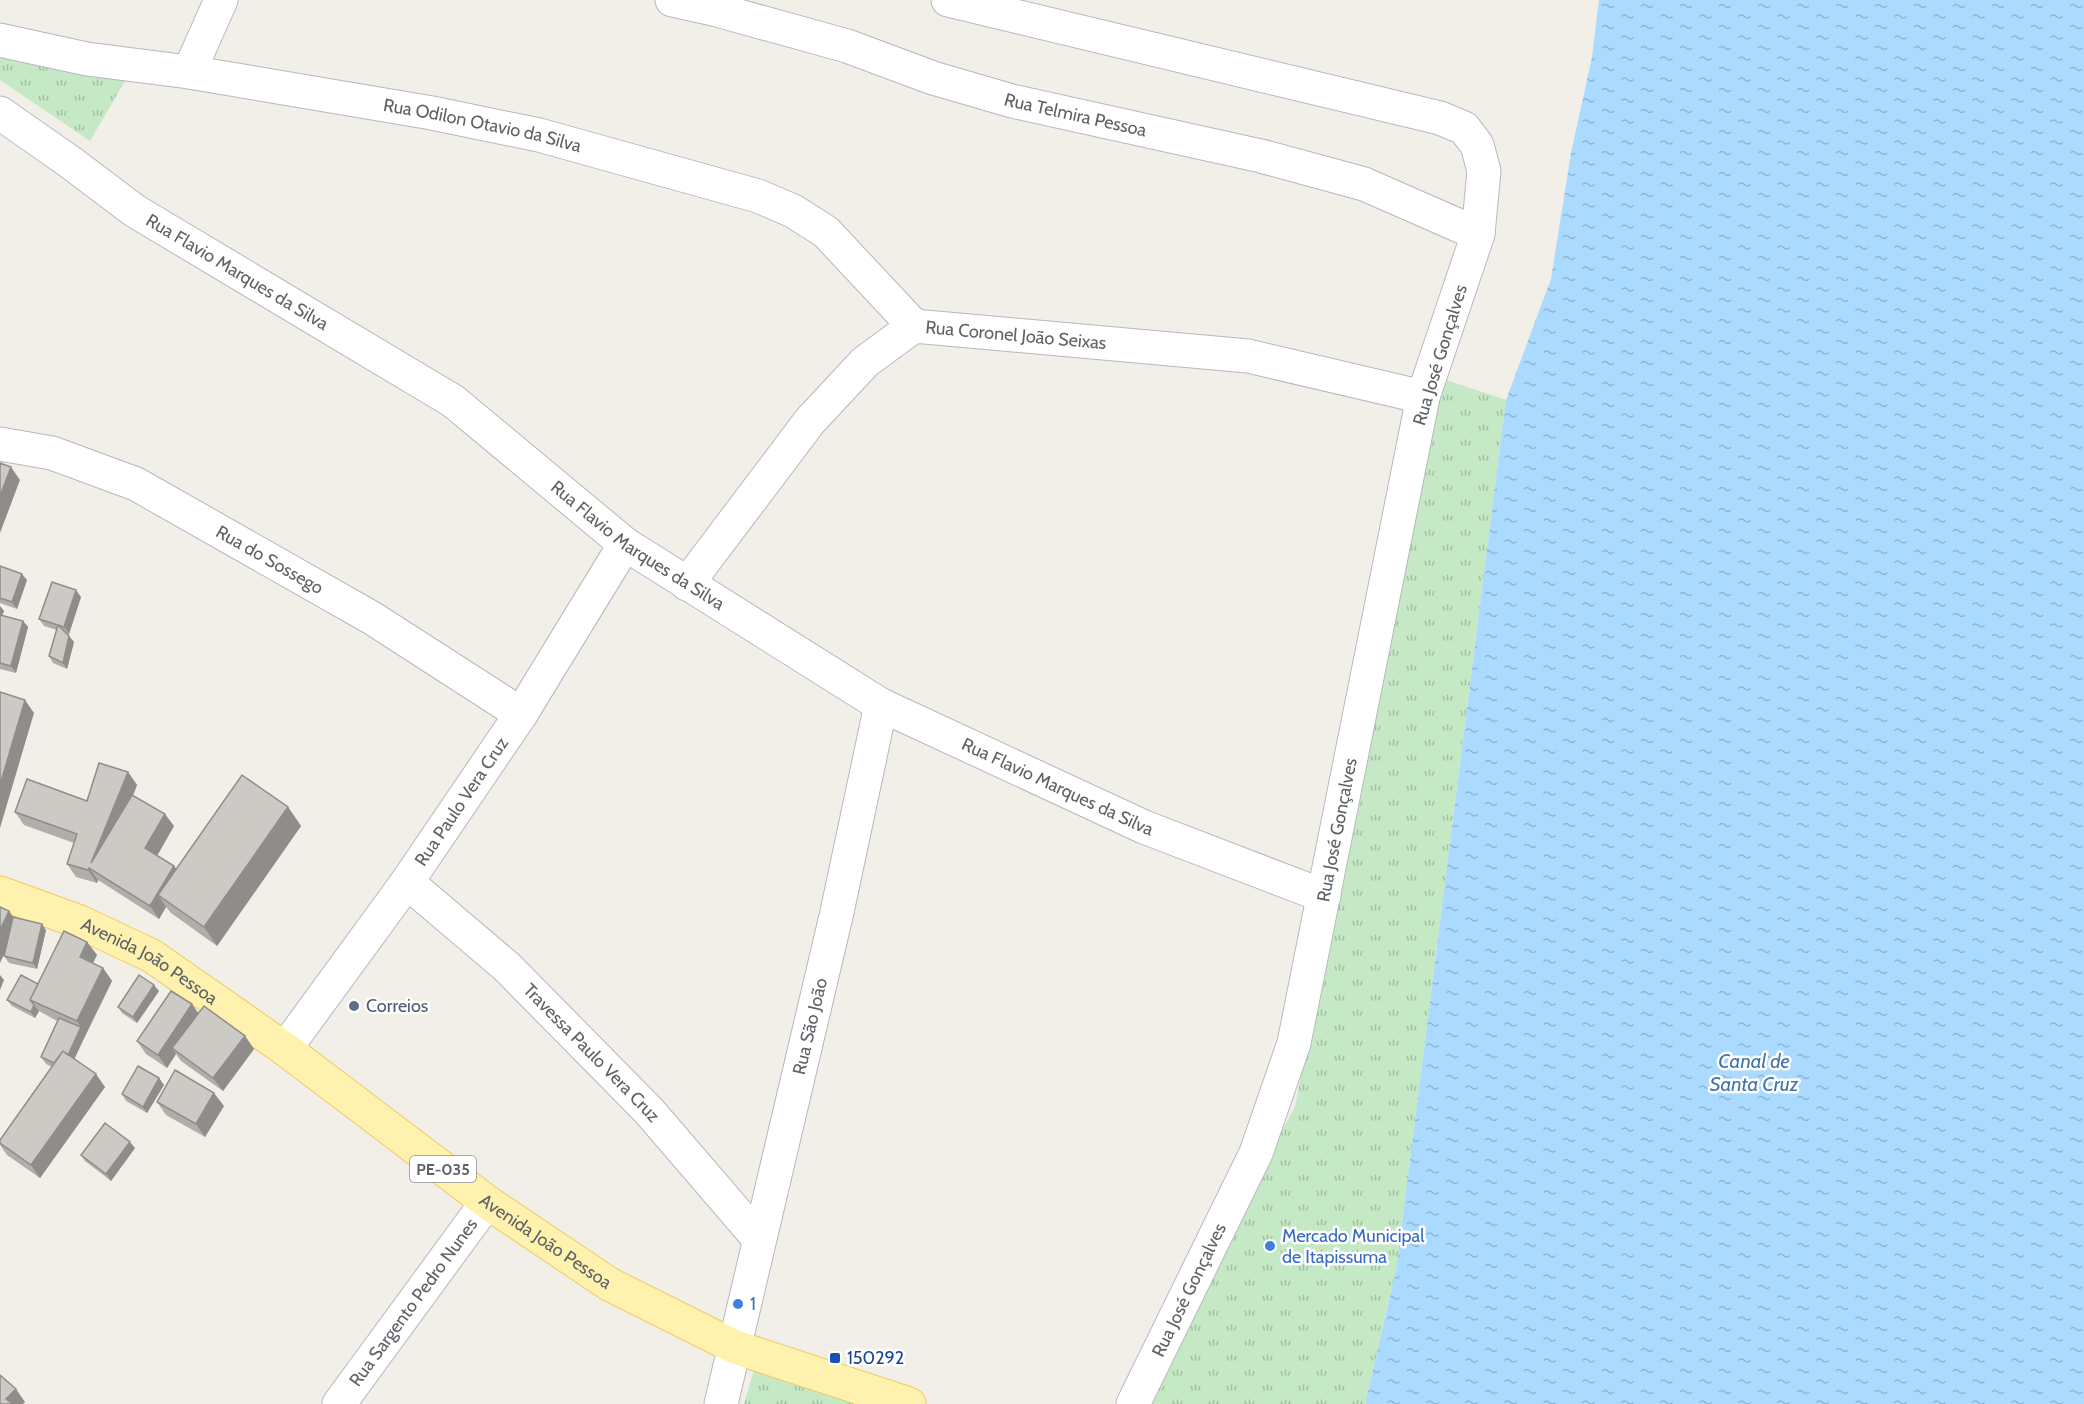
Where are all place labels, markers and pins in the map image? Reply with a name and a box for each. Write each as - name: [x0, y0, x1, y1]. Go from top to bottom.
- place label: Correios: [366, 995, 428, 1017]
- marker: Correios: [347, 999, 361, 1013]
- place label: Mercado Municipal de Itapissuma: [1282, 1225, 1425, 1268]
- marker: Mercado Municipal de Itapissuma: [1263, 1239, 1277, 1253]
- place label: 1: [750, 1293, 756, 1315]
- marker: 1: [731, 1297, 745, 1311]
- place label: 150292: [847, 1347, 904, 1369]
- marker: 150292: [828, 1351, 842, 1365]

